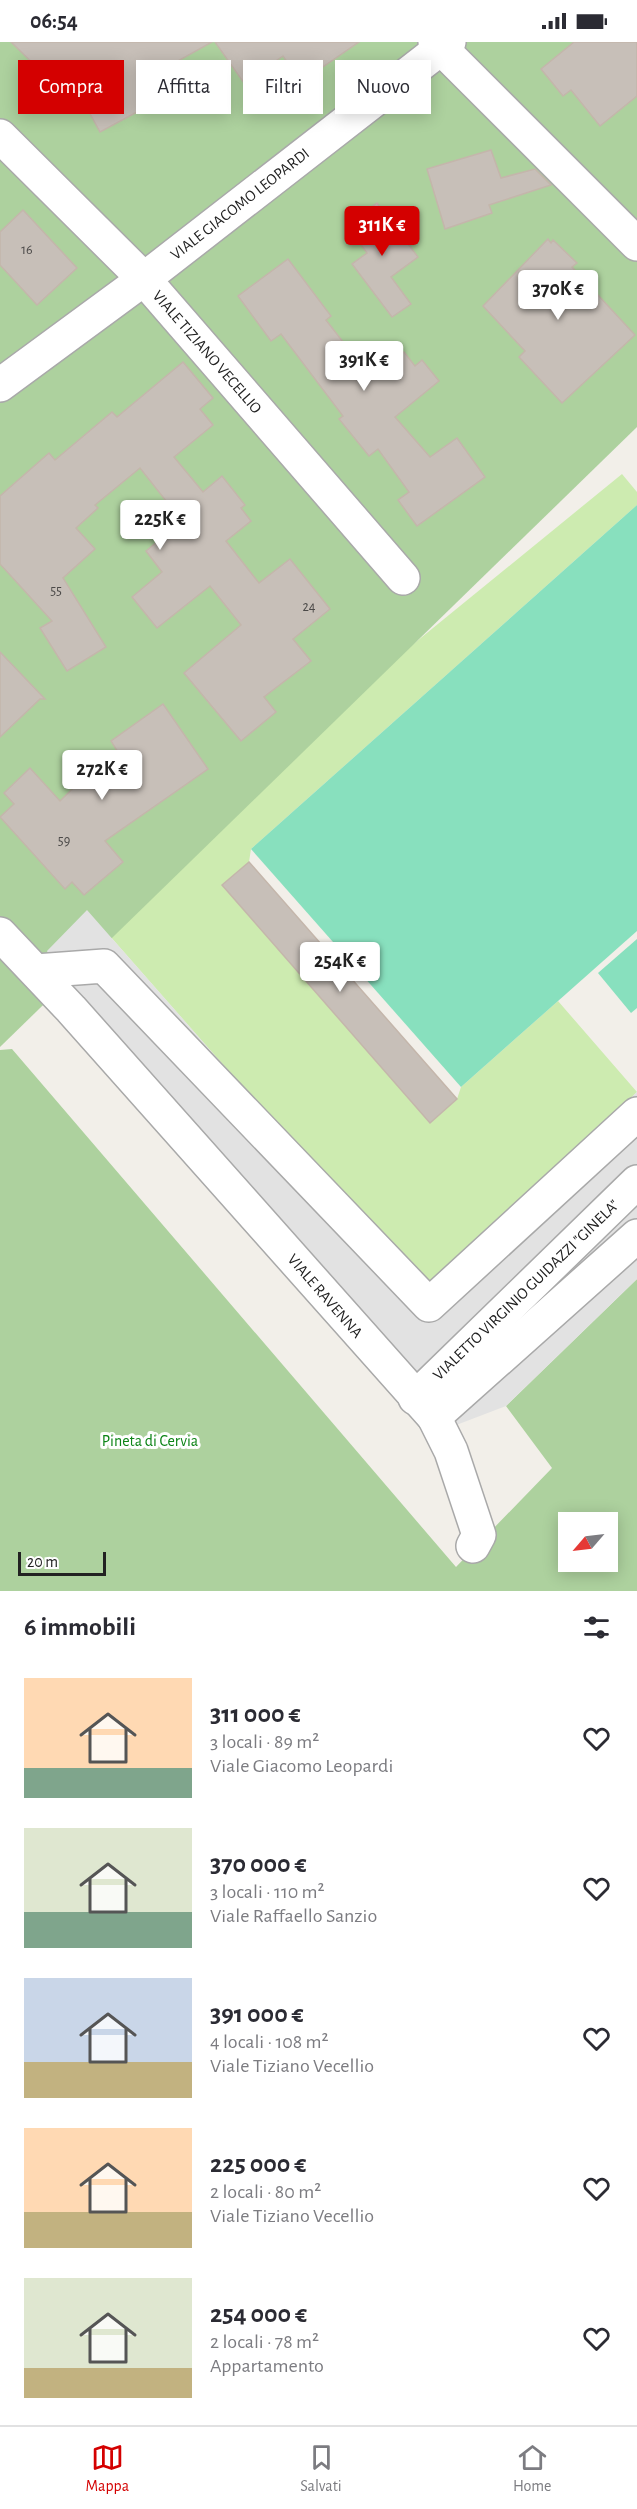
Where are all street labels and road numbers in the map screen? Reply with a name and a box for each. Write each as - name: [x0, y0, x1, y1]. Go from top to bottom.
- street label: VIALE GIACOMO LEOPARDI: [168, 145, 312, 263]
- street label: VIALE TIZIANO VECELLIO: [149, 287, 265, 417]
- street label: VIALETTO VIRGINIO GUIDAZZI "GINELA": [430, 1197, 622, 1383]
- street label: VIALE RAVENNA: [284, 1251, 366, 1341]

